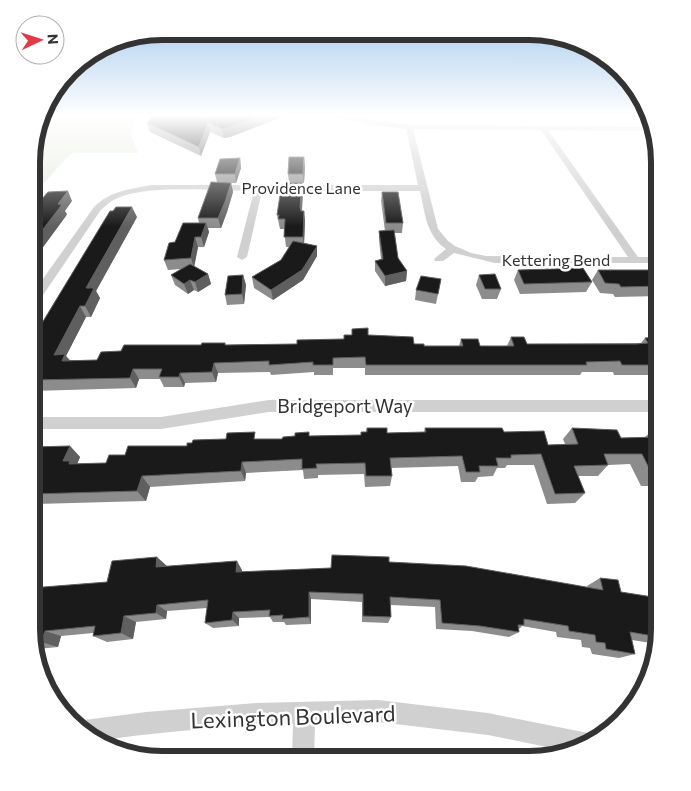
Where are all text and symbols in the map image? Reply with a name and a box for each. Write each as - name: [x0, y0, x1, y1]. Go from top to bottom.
- north arrow: [15, 15, 65, 65]
- text: N: [45, 33, 62, 45]
- street label: Providence Lane: [241, 178, 361, 197]
- street label: Kettering Bend: [502, 250, 610, 269]
- street label: Bridgeport Way: [277, 394, 413, 417]
- street label: Lexington Boulevard: [190, 699, 396, 734]

